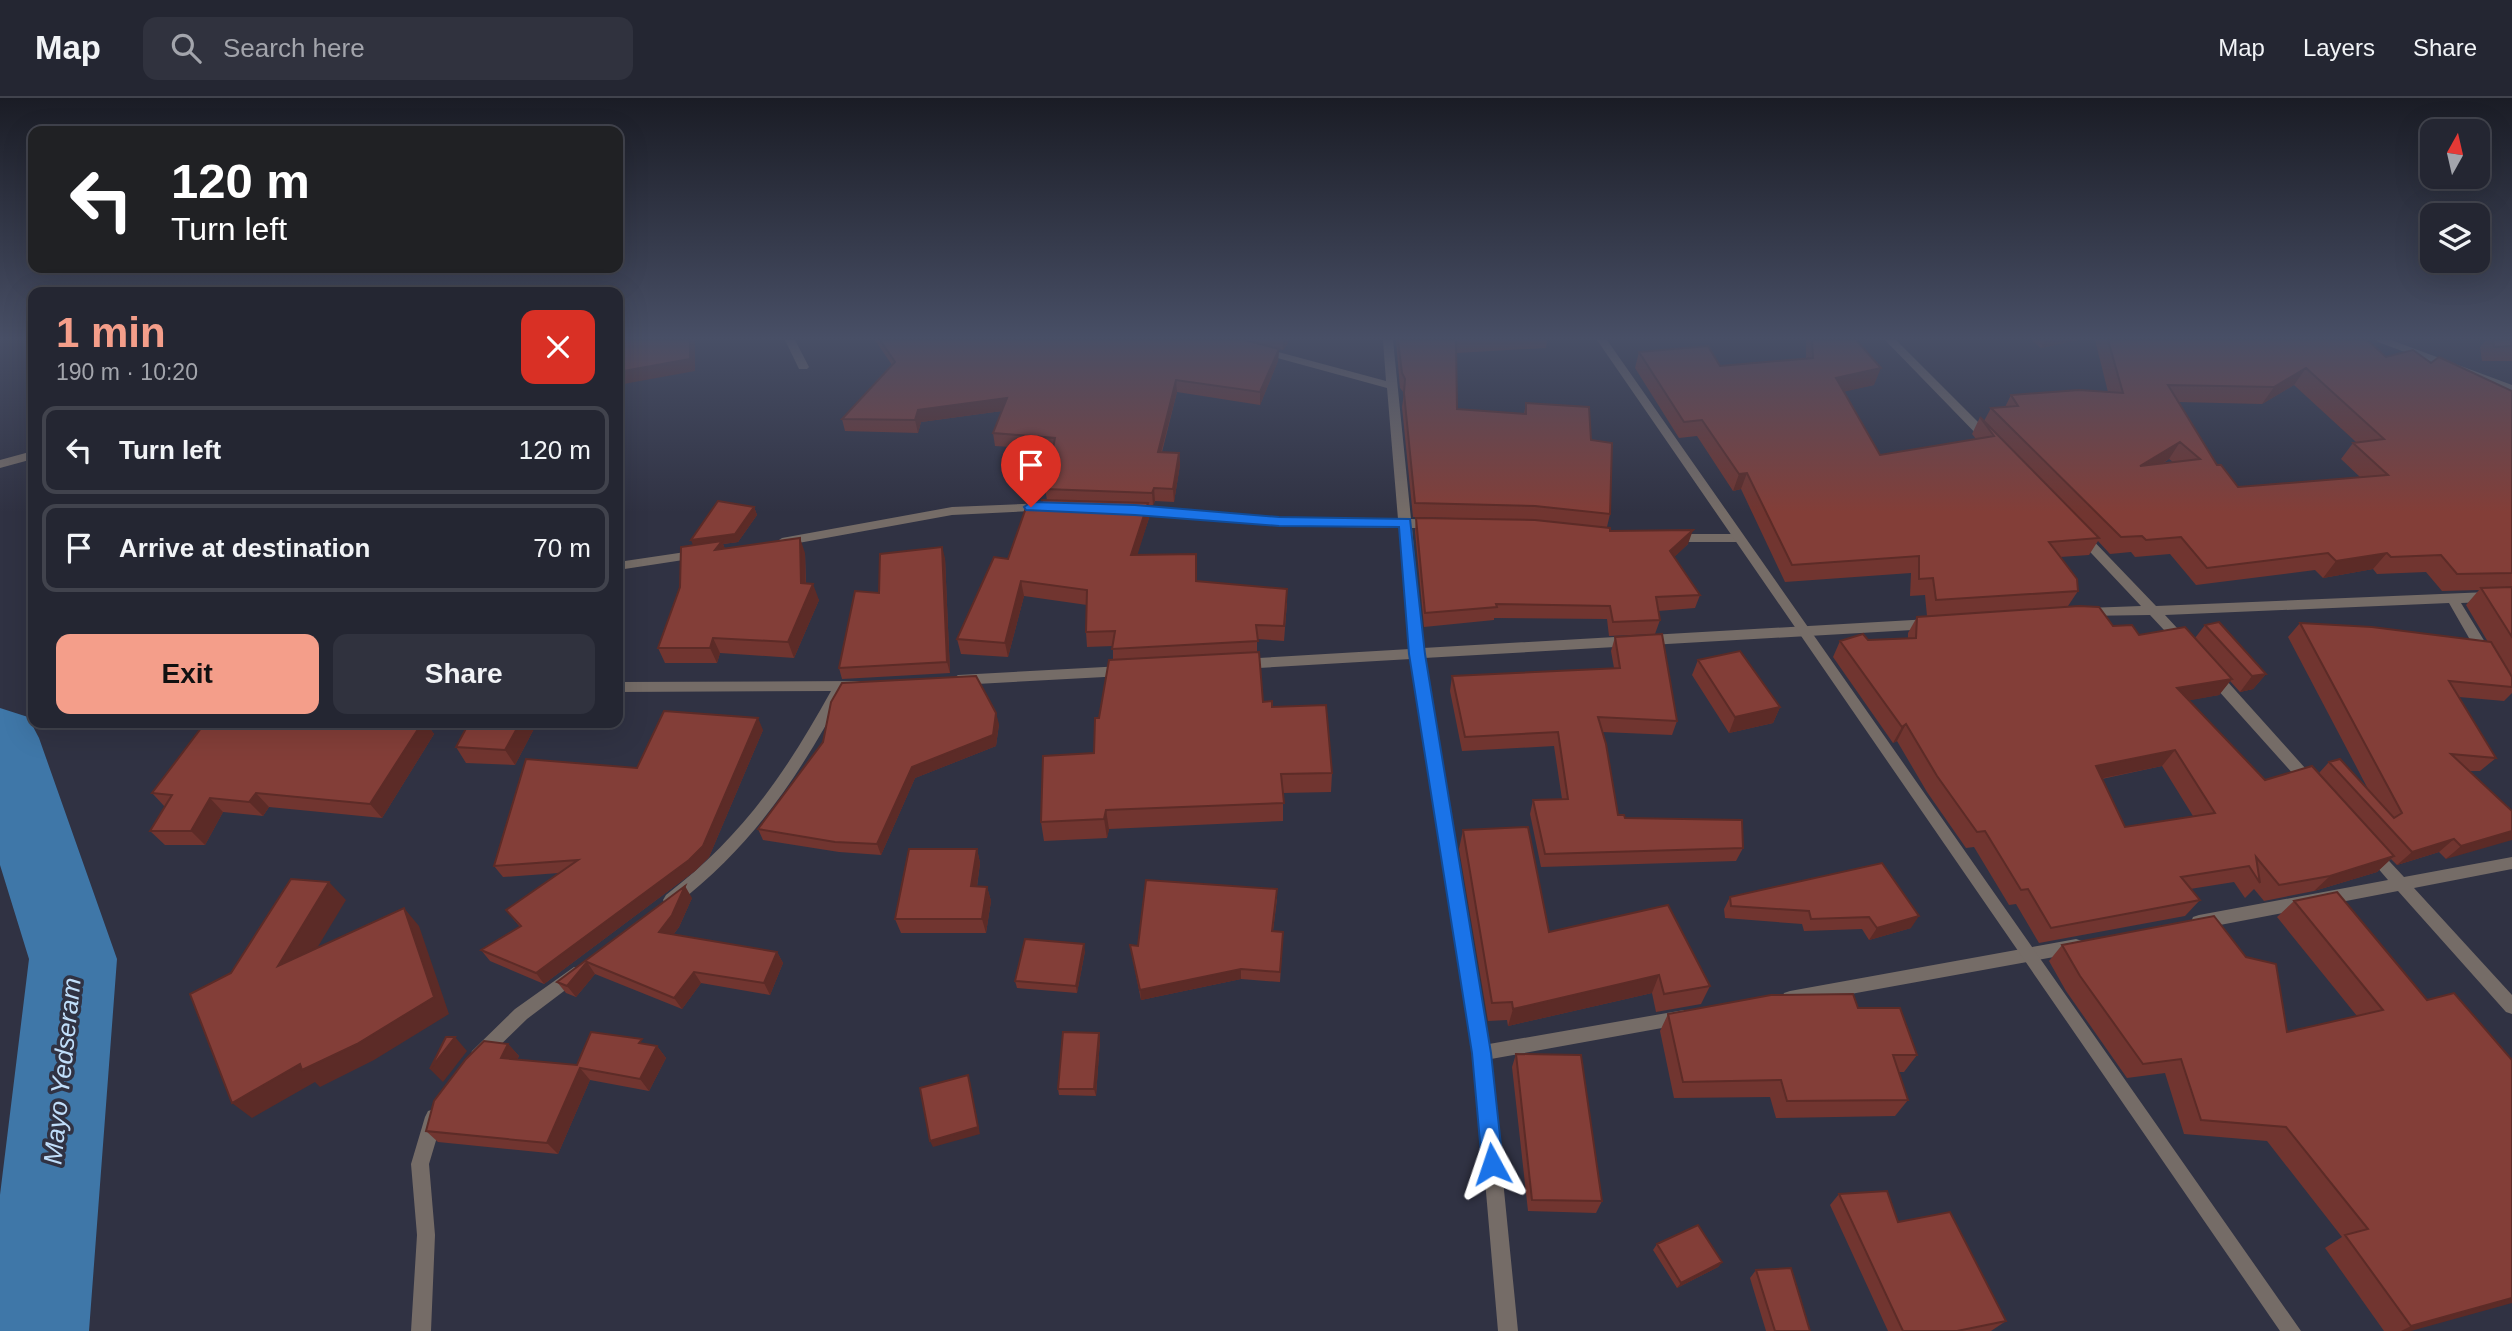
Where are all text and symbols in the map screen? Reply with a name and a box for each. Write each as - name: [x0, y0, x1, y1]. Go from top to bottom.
- search box: [143, 17, 633, 80]
- text: Map: [35, 29, 101, 66]
- icon: search: [167, 29, 205, 67]
- text: Search here: [223, 33, 365, 63]
- text: Map: [2218, 34, 2265, 61]
- text: Layers: [2303, 34, 2375, 61]
- text: Share: [2413, 34, 2477, 61]
- north arrow: [2420, 119, 2490, 189]
- map controls: [2420, 119, 2490, 273]
- icon: left: [56, 154, 147, 245]
- text: 120 m: [171, 154, 310, 208]
- button: layers: [2420, 203, 2490, 273]
- text: Turn left: [171, 211, 287, 247]
- text: 1 min: [56, 309, 166, 356]
- button: close: [521, 310, 595, 384]
- text: 190 m · 10:20: [56, 359, 198, 385]
- icon: left: [60, 431, 98, 469]
- text: Turn left: [119, 435, 221, 465]
- text: 120 m: [519, 435, 591, 465]
- pin: [1001, 435, 1061, 507]
- icon: arrive: [1012, 446, 1050, 484]
- icon: arrive: [60, 529, 98, 567]
- text: Arrive at destination: [119, 533, 370, 563]
- text: 70 m: [533, 533, 591, 563]
- button: Exit: [56, 634, 319, 714]
- button: Share: [333, 634, 595, 714]
- water label: Mayo Yedseram: [37, 976, 87, 1166]
- position arrow: [1455, 1127, 1529, 1201]

